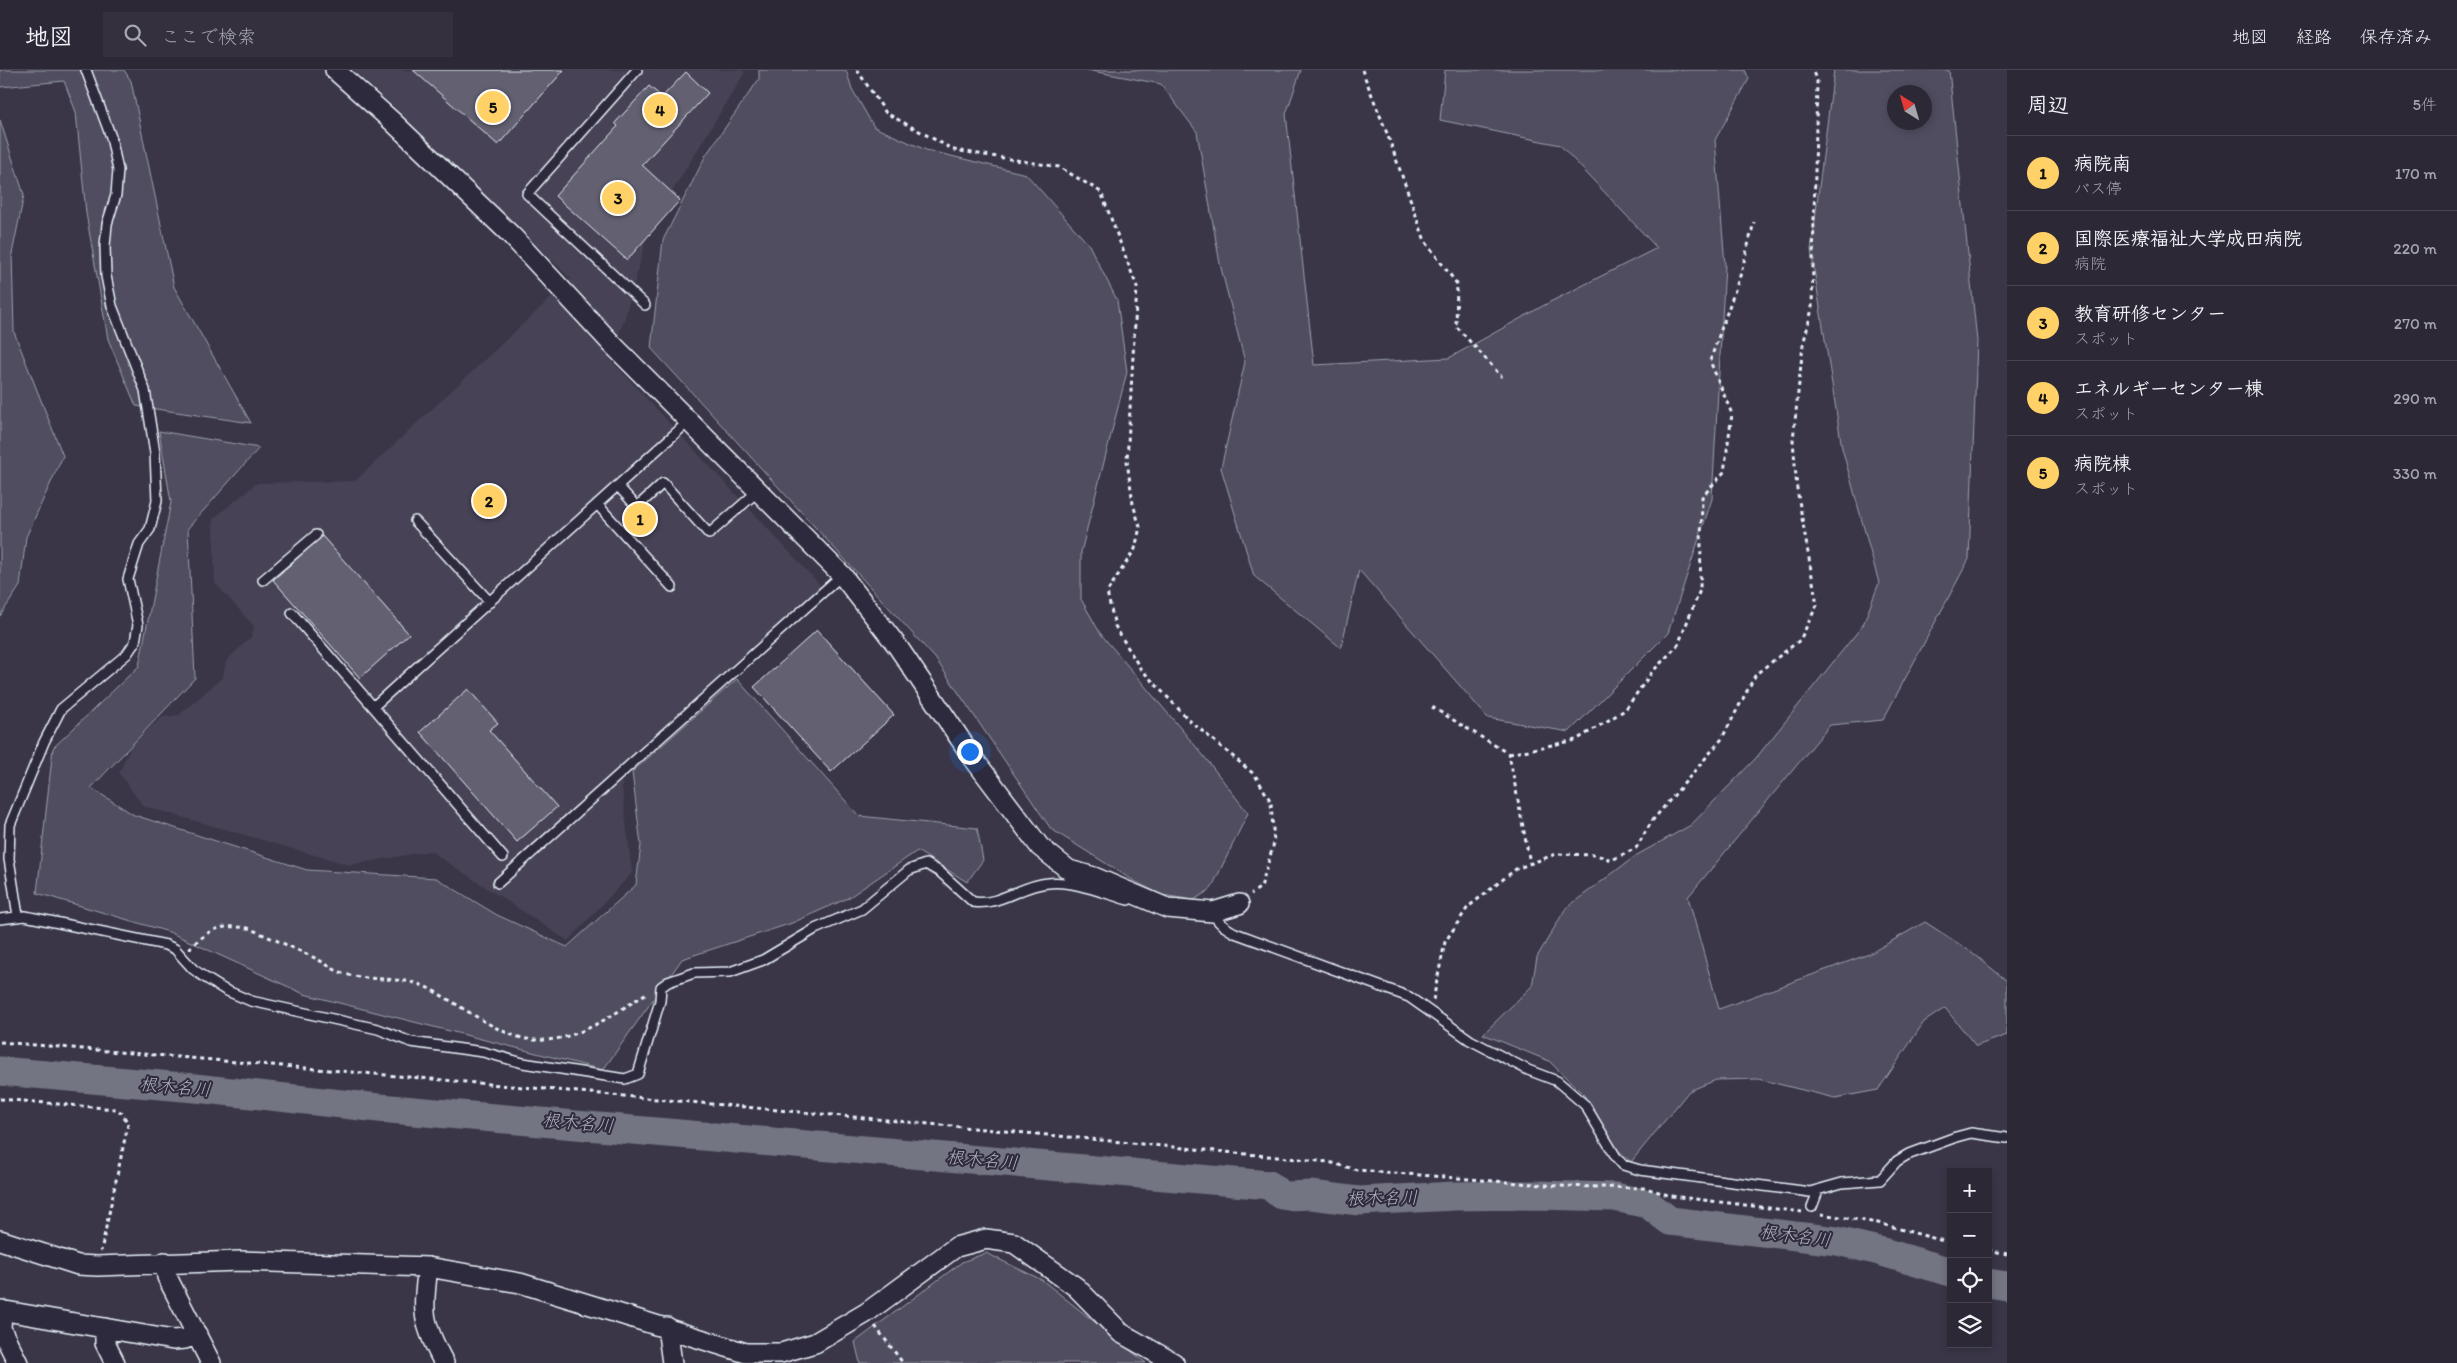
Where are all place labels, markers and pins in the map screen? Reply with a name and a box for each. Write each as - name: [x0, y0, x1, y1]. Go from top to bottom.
- pin: 5: [477, 88, 509, 126]
- pin: 4: [644, 91, 676, 129]
- pin: 3: [602, 179, 634, 217]
- pin: 2: [473, 482, 505, 520]
- pin: 1: [624, 500, 656, 538]

